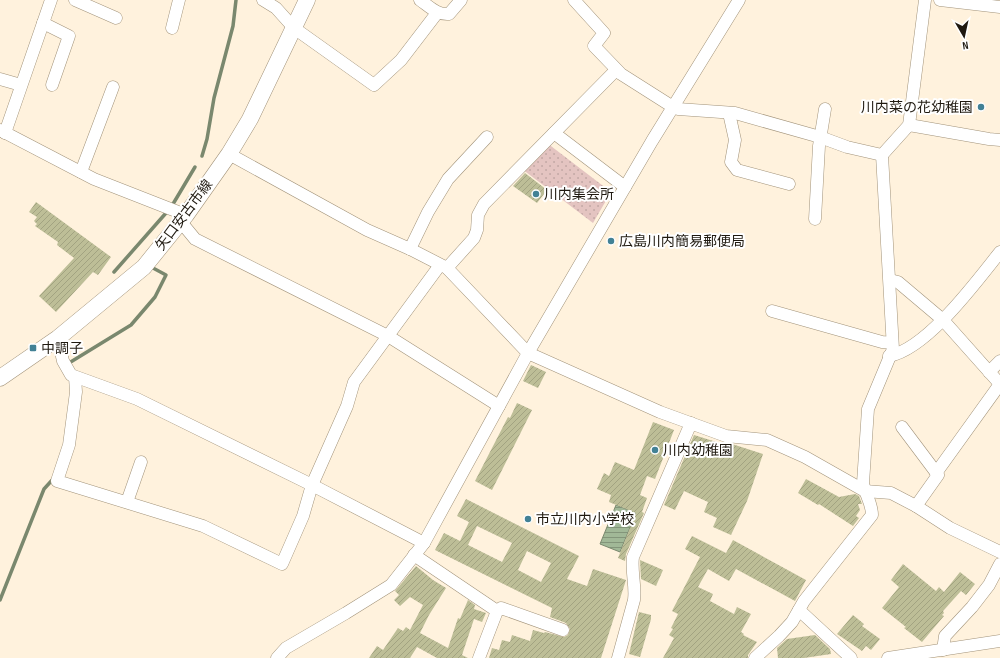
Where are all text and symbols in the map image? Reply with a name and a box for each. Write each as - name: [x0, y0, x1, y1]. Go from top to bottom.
- north arrow: [944, 16, 984, 56]
- text: N: [961, 39, 969, 52]
- place label: 川内菜の花幼稚園: [861, 99, 973, 116]
- marker: 川内菜の花幼稚園: [976, 102, 986, 112]
- street label: 矢口安古市線: [152, 176, 216, 254]
- place label: 川内集会所: [544, 186, 614, 203]
- marker: 川内集会所: [531, 189, 541, 199]
- place label: 広島川内簡易郵便局: [619, 233, 745, 250]
- marker: 広島川内簡易郵便局: [606, 236, 616, 246]
- place label: 中調子: [41, 340, 83, 357]
- marker: 中調子: [28, 343, 38, 353]
- place label: 川内幼稚園: [663, 442, 733, 459]
- marker: 川内幼稚園: [650, 445, 660, 455]
- place label: 市立川内小学校: [536, 511, 634, 528]
- marker: 市立川内小学校: [523, 514, 533, 524]

